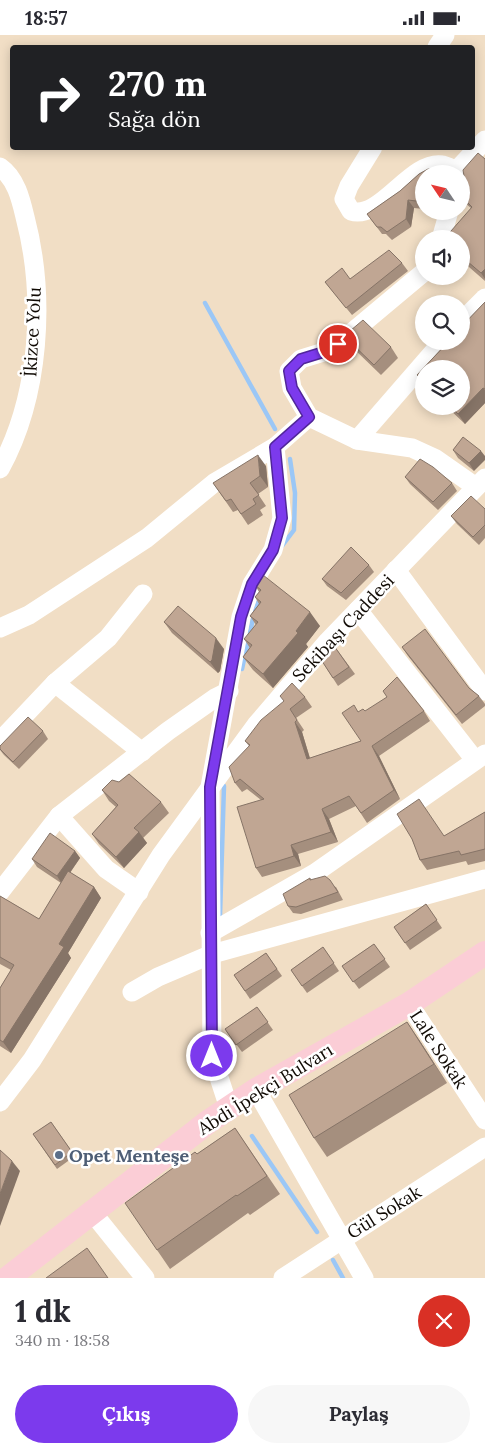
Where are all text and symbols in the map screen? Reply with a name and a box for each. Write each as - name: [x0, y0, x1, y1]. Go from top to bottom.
- text: 18:57: [25, 6, 68, 30]
- text: 270 m: [108, 61, 207, 106]
- icon: right: [25, 65, 90, 130]
- text: Sağa dön: [108, 105, 201, 133]
- north arrow: [415, 165, 470, 220]
- map controls: [415, 165, 470, 415]
- button: sound: [415, 230, 470, 285]
- street label: İkizce Yolu: [18, 286, 46, 378]
- button: search: [415, 295, 470, 350]
- pin: [317, 323, 359, 365]
- icon: arrive: [324, 330, 352, 358]
- button: layers: [415, 360, 470, 415]
- street label: Sekibaşı Caddesi: [287, 569, 399, 687]
- street label: Lale Sokak: [405, 1005, 473, 1093]
- position arrow: [185, 1029, 237, 1081]
- street label: Abdi İpekçi Bulvarı: [192, 1038, 337, 1140]
- place label: Opet Menteşe: [69, 1144, 190, 1167]
- marker: Opet Menteşe: [53, 1149, 65, 1161]
- street label: Gül Sokak: [343, 1180, 426, 1244]
- text: 1 dk: [15, 1292, 71, 1330]
- button: close: [418, 1295, 470, 1347]
- text: 340 m · 18:58: [15, 1330, 110, 1350]
- button: Çıkış: [15, 1385, 238, 1443]
- button: Paylaş: [248, 1385, 470, 1443]

